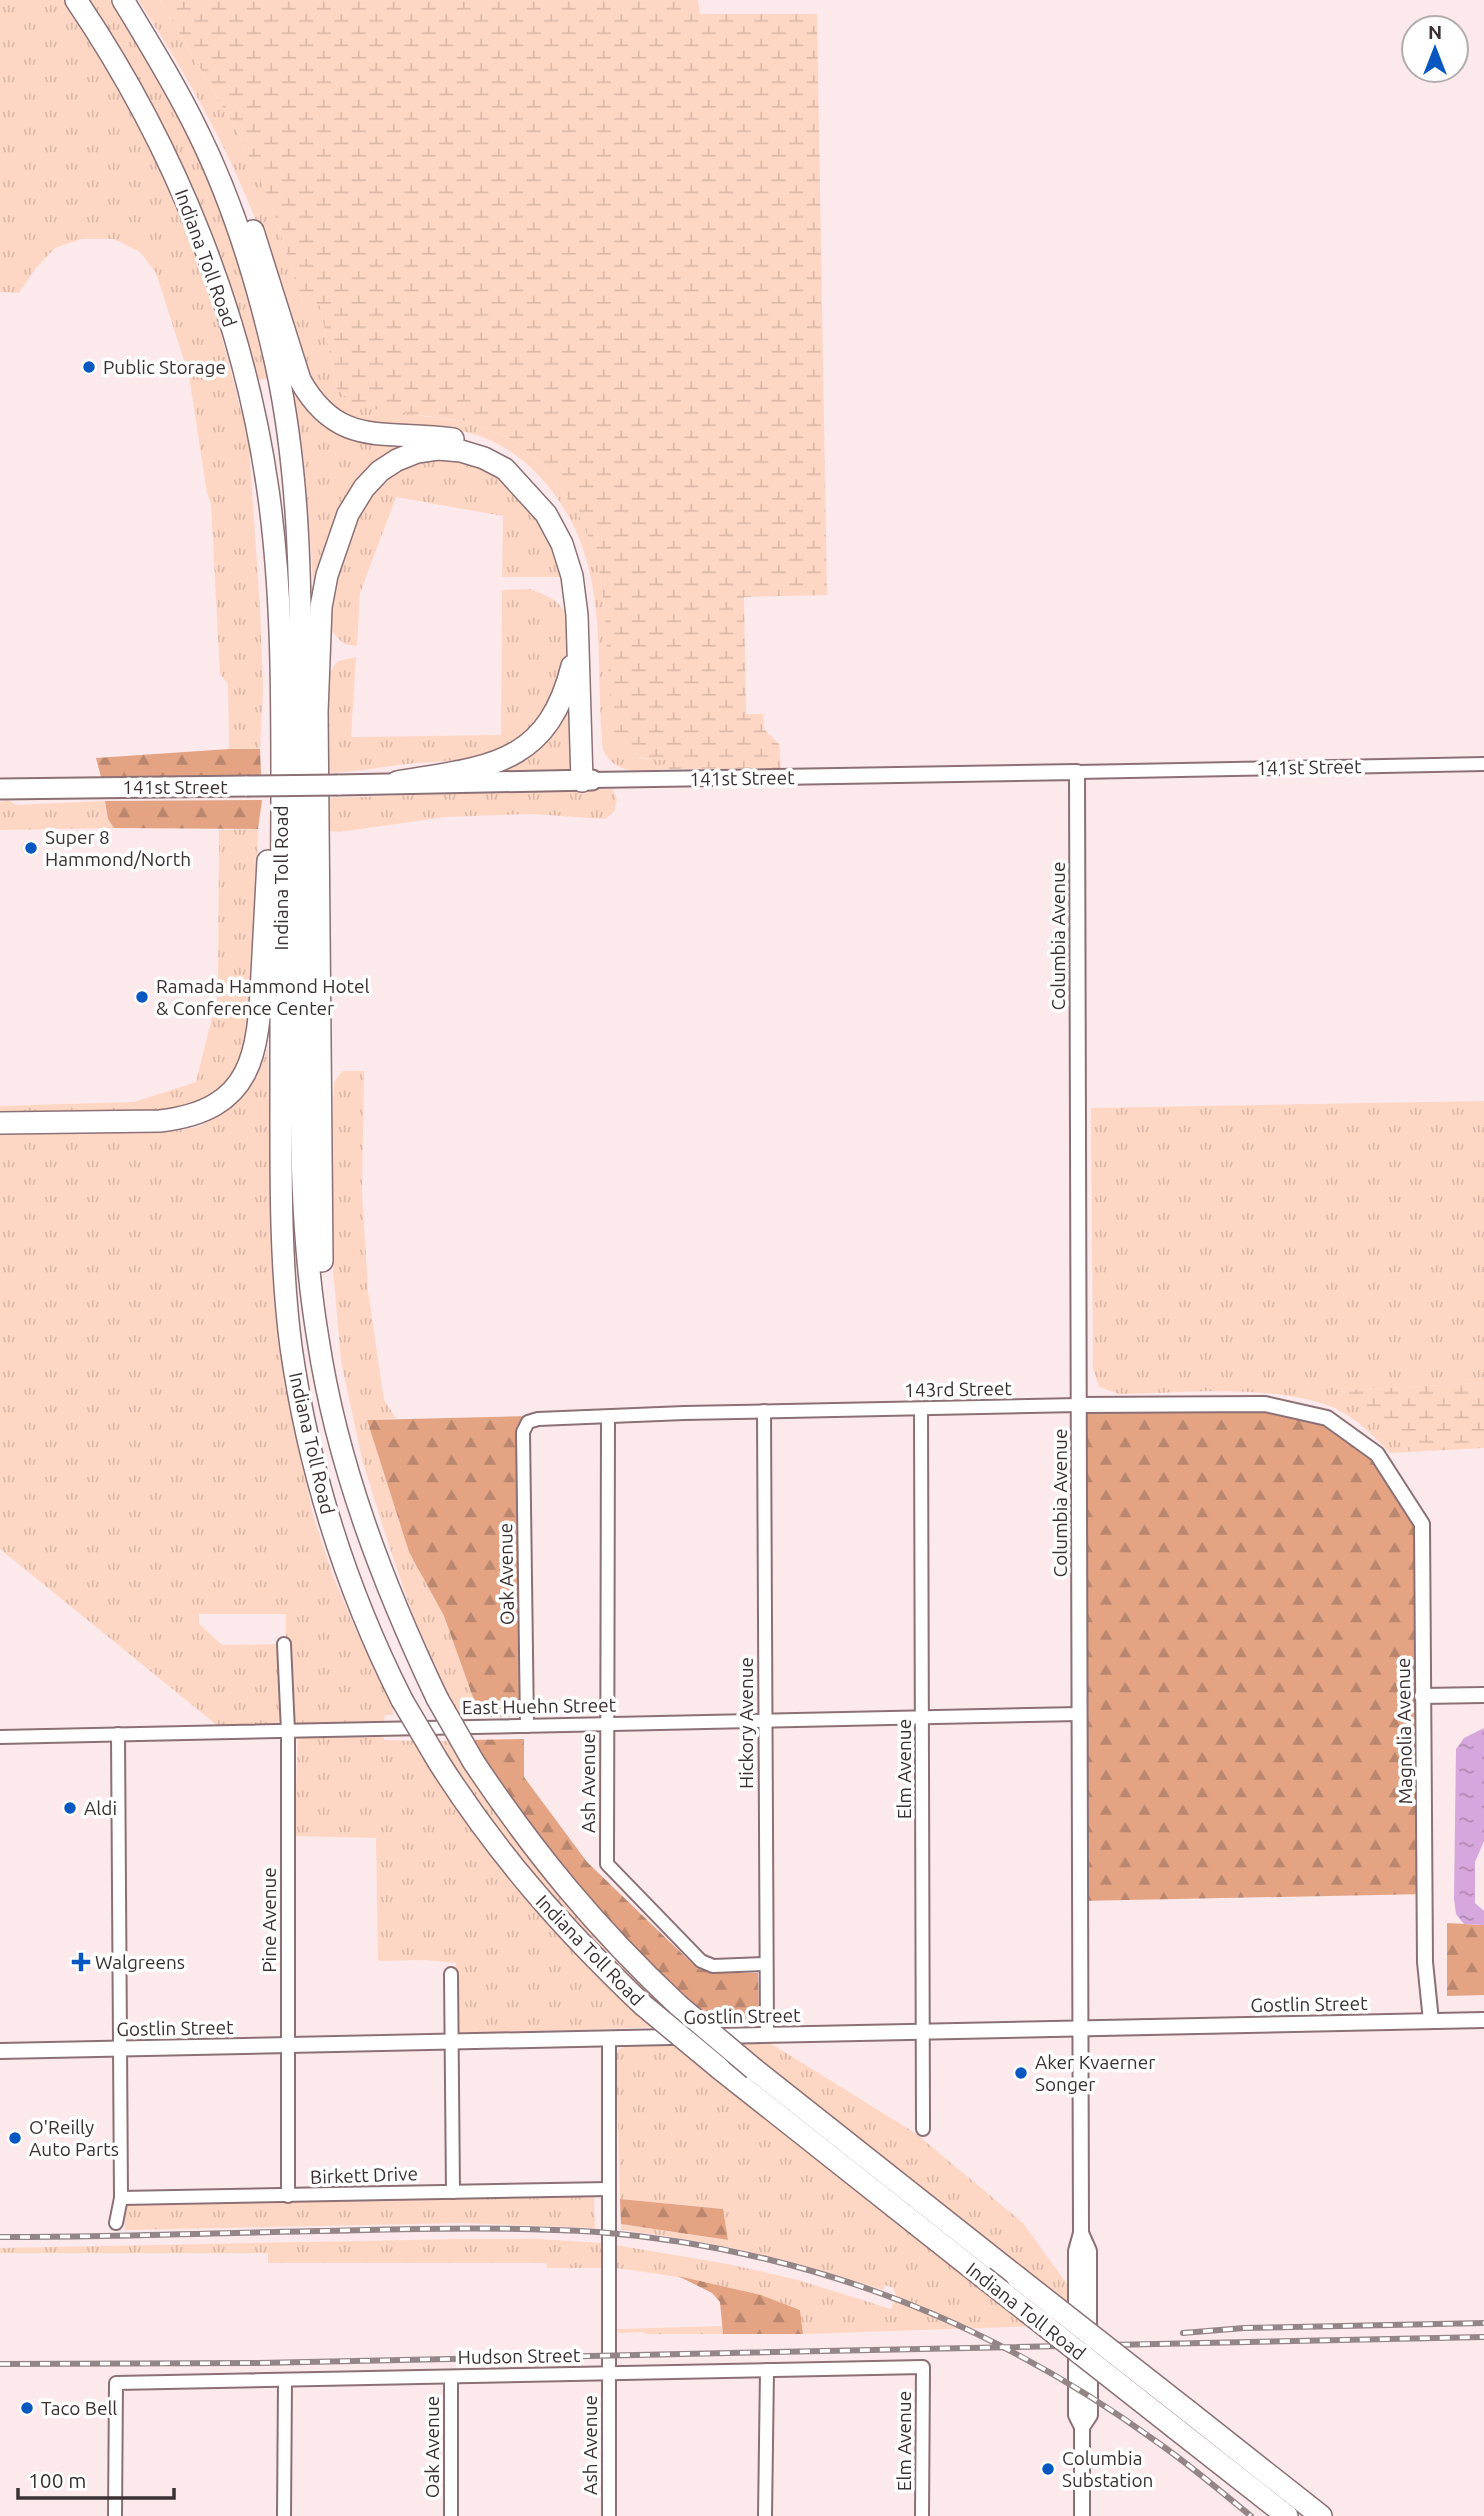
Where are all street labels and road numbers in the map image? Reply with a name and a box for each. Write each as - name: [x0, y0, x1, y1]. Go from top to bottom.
- street label: Indiana Toll Road: [171, 186, 241, 330]
- street label: 141st Street: [1256, 755, 1362, 779]
- street label: 141st Street: [689, 766, 795, 790]
- street label: 141st Street: [122, 776, 228, 798]
- street label: Indiana Toll Road: [270, 805, 292, 951]
- street label: Columbia Avenue: [1047, 862, 1069, 1010]
- street label: Indiana Toll Road: [285, 1370, 339, 1516]
- street label: 143rd Street: [904, 1377, 1013, 1401]
- street label: Columbia Avenue: [1049, 1429, 1071, 1577]
- street label: Oak Avenue: [494, 1523, 518, 1625]
- street label: Hickory Avenue: [735, 1657, 757, 1789]
- street label: Magnolia Avenue: [1392, 1657, 1416, 1805]
- street label: East Huehn Street: [462, 1694, 617, 1718]
- street label: Elm Avenue: [893, 1719, 915, 1819]
- street label: Ash Avenue: [577, 1733, 599, 1833]
- street label: Pine Avenue: [258, 1867, 280, 1973]
- street label: Indiana Toll Road: [532, 1890, 648, 2010]
- street label: Gostlin Street: [1250, 1992, 1368, 2016]
- street label: Gostlin Street: [683, 2004, 801, 2028]
- street label: Gostlin Street: [116, 2016, 234, 2040]
- street label: Birkett Drive: [310, 2162, 418, 2188]
- street label: Indiana Toll Road: [962, 2258, 1090, 2364]
- street label: Hudson Street: [457, 2344, 581, 2368]
- street label: Elm Avenue: [893, 2391, 915, 2491]
- street label: Ash Avenue: [579, 2395, 601, 2495]
- street label: Oak Avenue: [421, 2396, 443, 2498]

